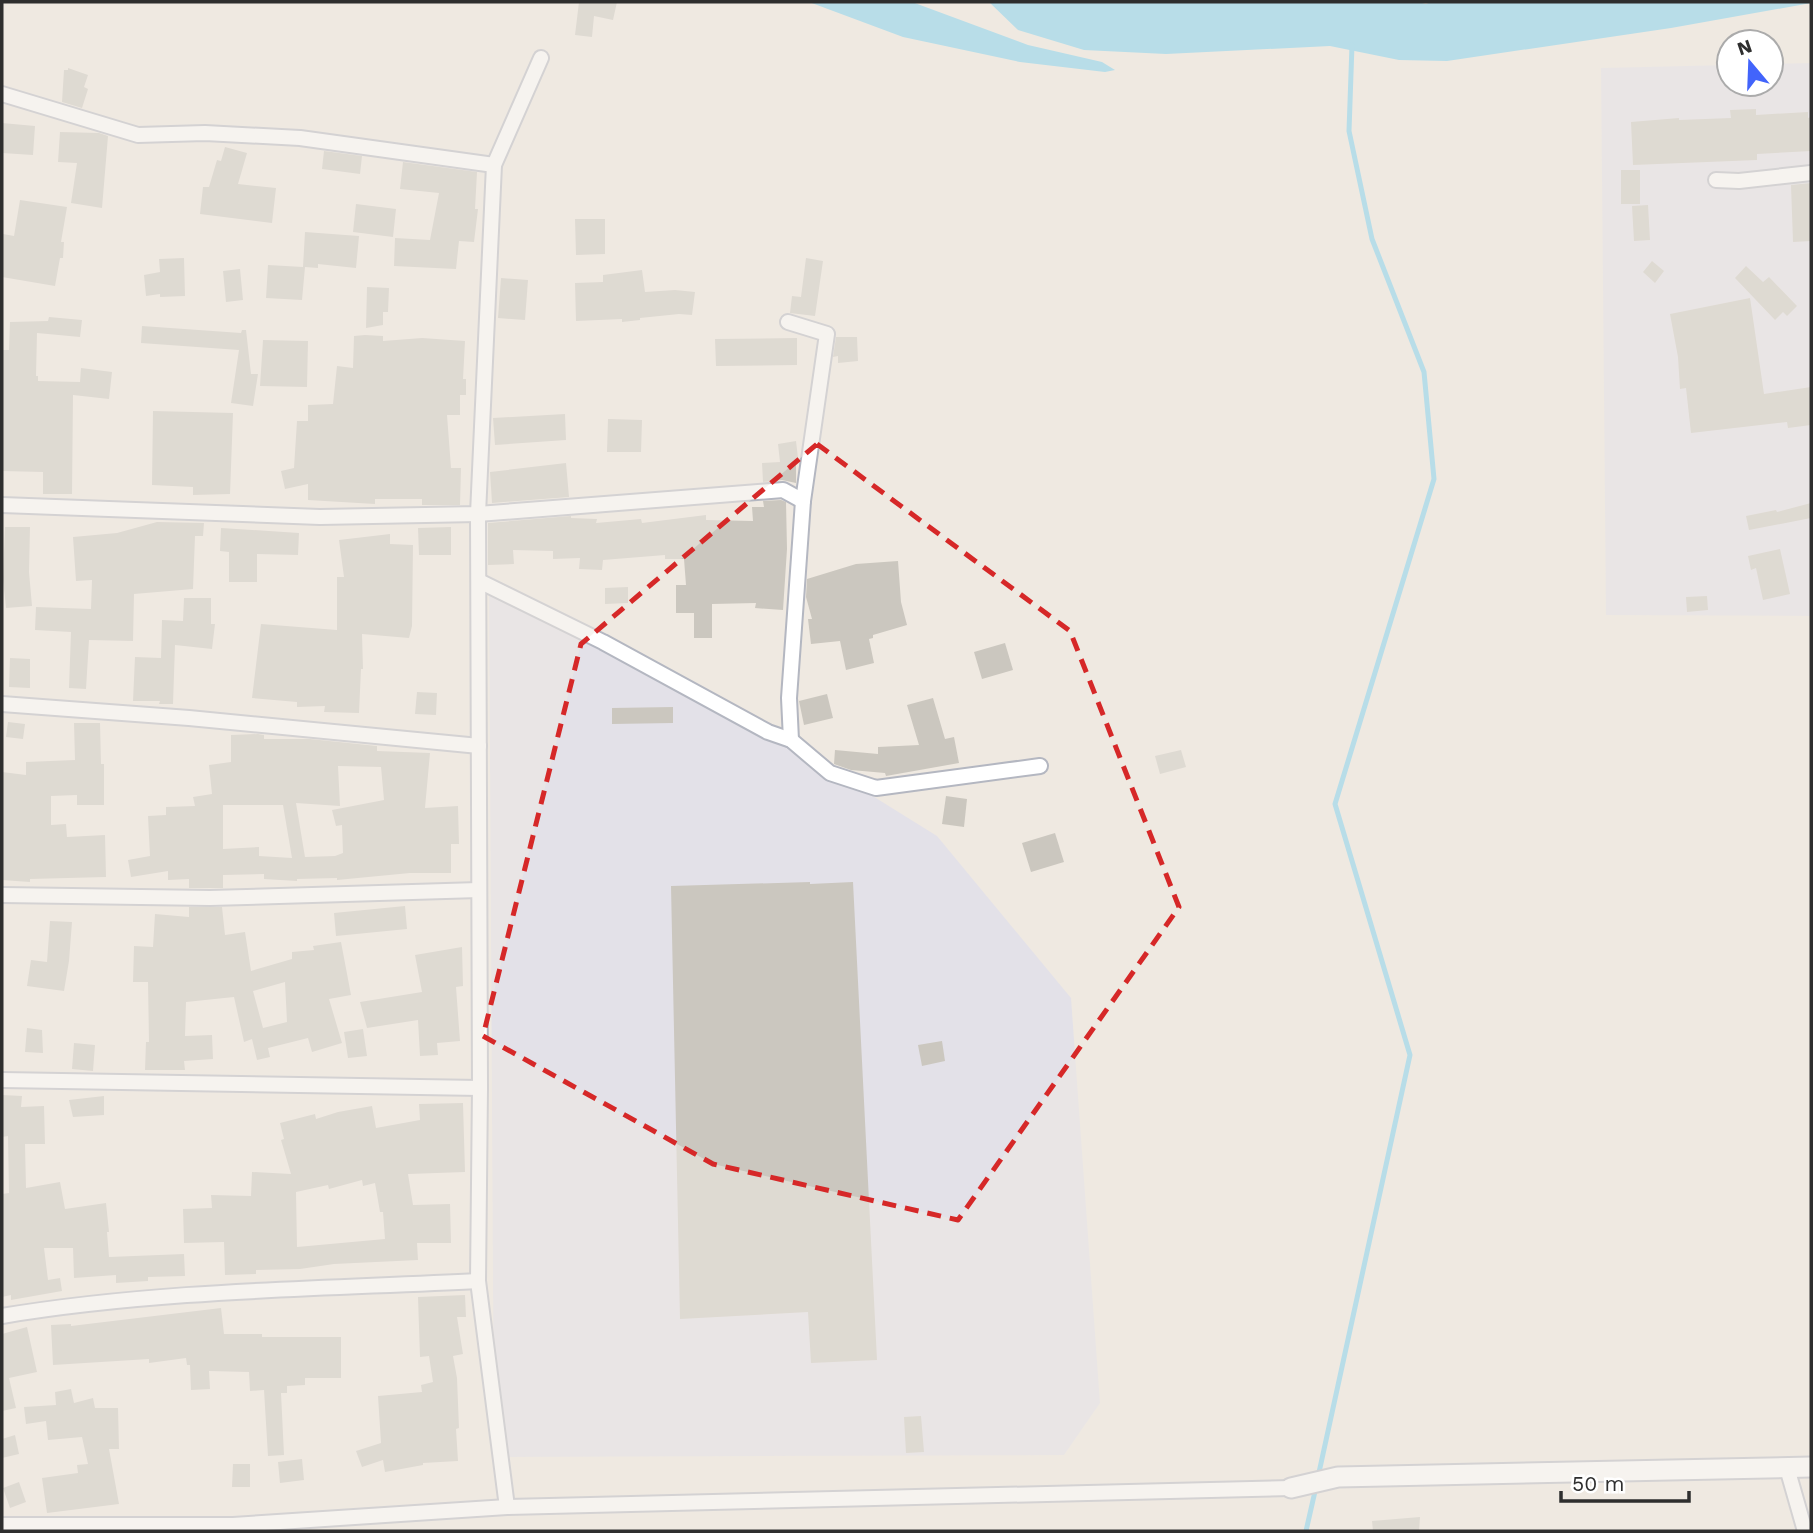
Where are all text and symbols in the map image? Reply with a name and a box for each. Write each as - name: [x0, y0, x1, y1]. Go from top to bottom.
- north arrow: [1715, 28, 1785, 98]
- text: N: [1734, 34, 1755, 61]
- scale bar: [1561, 1460, 1689, 1504]
- text: 50 m: [1572, 1471, 1624, 1496]

